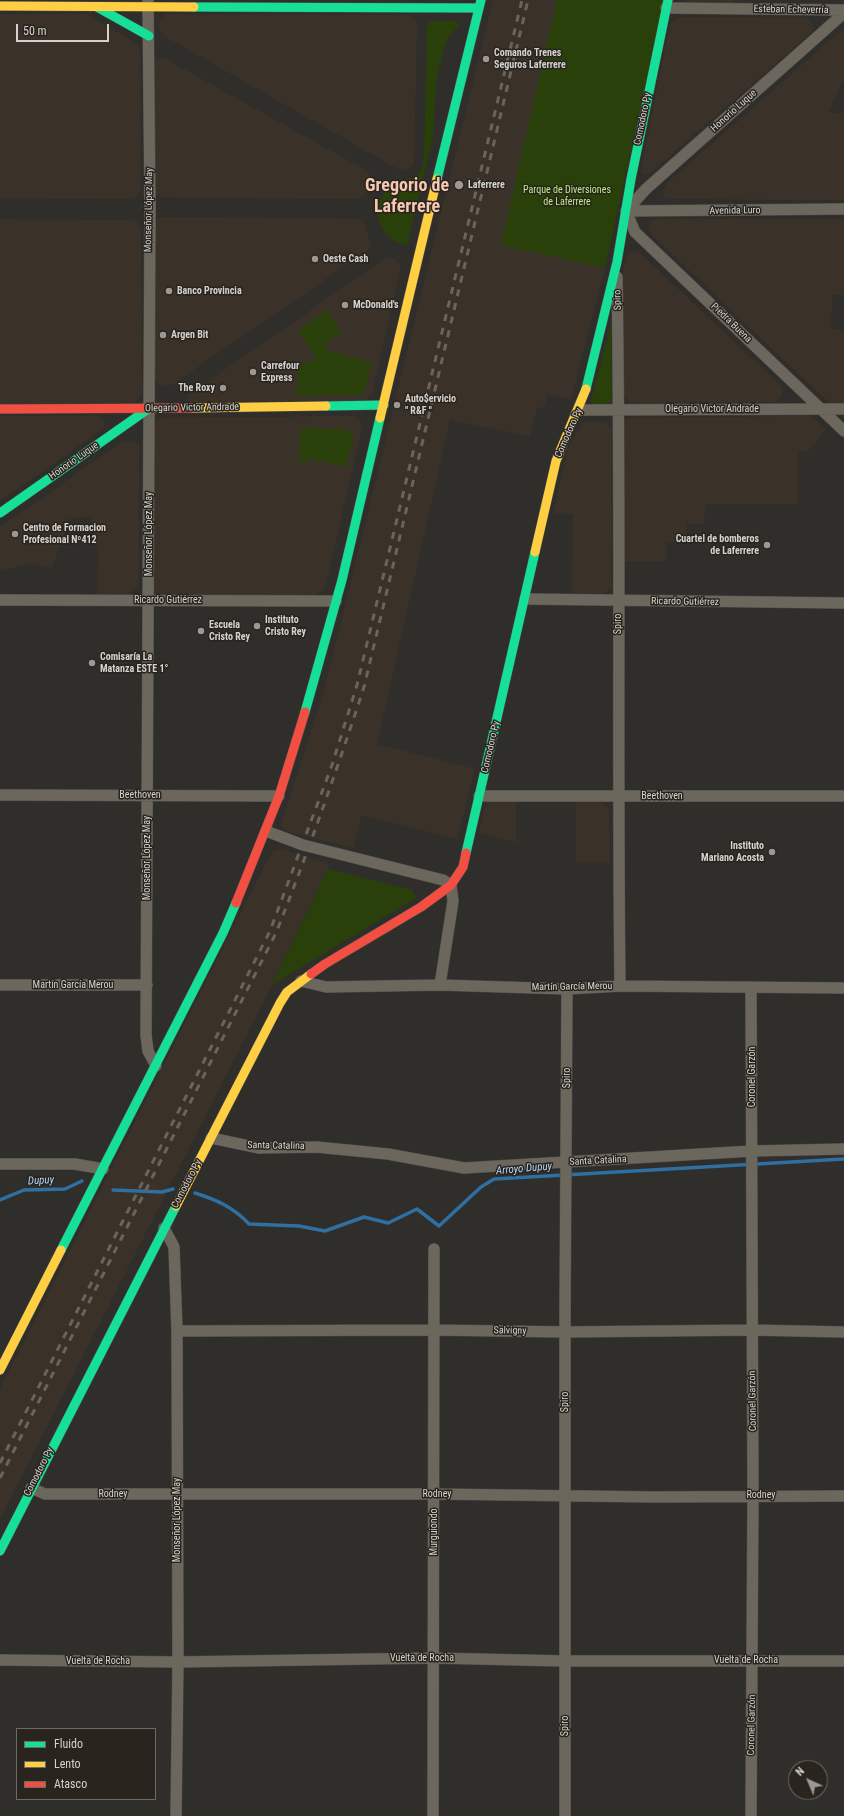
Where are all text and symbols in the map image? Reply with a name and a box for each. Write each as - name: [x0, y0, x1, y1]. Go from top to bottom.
- street label: Esteban Echeverría: [753, 3, 829, 17]
- scale bar: [18, 16, 111, 42]
- text: 50 m: [23, 24, 47, 38]
- place label: Comando Trenes Seguros Laferrere: [494, 47, 566, 70]
- marker: Comando Trenes Seguros Laferrere: [481, 54, 491, 64]
- street label: Honorio Luque: [709, 87, 759, 135]
- street label: Comodoro Py: [632, 92, 654, 146]
- street label: Monseñor López May: [142, 168, 156, 252]
- district label: Gregorio de Laferrere: [365, 175, 449, 218]
- marker: Laferrere: [453, 179, 465, 191]
- place label: Laferrere: [468, 179, 505, 191]
- park label: Parque de Diversiones de Laferrere: [523, 184, 611, 208]
- street label: Avenida Luro: [709, 205, 761, 217]
- place label: Oeste Cash: [323, 253, 368, 265]
- marker: Oeste Cash: [310, 254, 320, 264]
- place label: Banco Provincia: [177, 285, 242, 297]
- marker: Banco Provincia: [164, 286, 174, 296]
- street label: Spiro: [612, 290, 624, 310]
- place label: McDonald's: [353, 299, 399, 311]
- marker: McDonald's: [340, 300, 350, 310]
- street label: Piedra Buena: [708, 301, 754, 345]
- place label: Argen Bit: [171, 329, 208, 341]
- marker: Argen Bit: [158, 330, 168, 340]
- place label: Carrefour Express: [261, 360, 299, 384]
- marker: Carrefour Express: [248, 367, 258, 377]
- place label: The Roxy: [178, 382, 215, 394]
- marker: The Roxy: [218, 383, 228, 393]
- place label: Auto$ervicio '' R&F '': [405, 393, 456, 416]
- marker: Auto$ervicio '' R&F '': [392, 400, 402, 410]
- street label: Olegario Victor Andrade: [145, 401, 239, 415]
- street label: Olegario Victor Andrade: [665, 403, 759, 415]
- street label: Comodoro Py: [553, 406, 585, 460]
- street label: Honorio Luque: [47, 440, 101, 482]
- street label: Monseñor López May: [143, 492, 155, 576]
- place label: Centro de Formacion Profesional Nº412: [23, 522, 106, 546]
- marker: Centro de Formacion Profesional Nº412: [10, 529, 20, 539]
- place label: Cuartel de bomberos de Laferrere: [676, 533, 759, 556]
- marker: Cuartel de bomberos de Laferrere: [762, 540, 772, 550]
- street label: Ricardo Gutiérrez: [134, 594, 202, 606]
- street label: Ricardo Gutiérrez: [651, 595, 719, 609]
- place label: Instituto Cristo Rey: [265, 614, 306, 638]
- street label: Spiro: [612, 614, 624, 634]
- place label: Escuela Cristo Rey: [209, 619, 250, 642]
- marker: Instituto Cristo Rey: [252, 621, 262, 631]
- marker: Escuela Cristo Rey: [196, 626, 206, 636]
- place label: Comisaría La Matanza ESTE 1°: [100, 651, 168, 674]
- marker: Comisaría La Matanza ESTE 1°: [87, 658, 97, 668]
- street label: Comodoro Py: [479, 720, 503, 774]
- street label: Beethoven: [119, 789, 161, 801]
- street label: Beethoven: [641, 790, 683, 802]
- street label: Monseñor López May: [141, 816, 153, 900]
- place label: Instituto Mariano Acosta: [701, 840, 764, 864]
- marker: Instituto Mariano Acosta: [767, 847, 777, 857]
- street label: Martín García Merou: [33, 979, 113, 991]
- street label: Martín García Merou: [531, 980, 613, 994]
- street label: Coronel Garzón: [746, 1047, 758, 1107]
- street label: Spiro: [561, 1068, 573, 1088]
- street label: Santa Catalina: [247, 1140, 305, 1152]
- street label: Santa Catalina: [569, 1154, 627, 1168]
- street label: Comodoro Py: [169, 1158, 205, 1210]
- water label: Arroyo Dupuy: [495, 1160, 553, 1178]
- water label: Dupuy: [28, 1174, 54, 1188]
- street label: Salvigny: [494, 1325, 526, 1337]
- street label: Coronel Garzón: [746, 1371, 760, 1431]
- street label: Spiro: [559, 1392, 571, 1412]
- street label: Comodoro Py: [22, 1446, 56, 1498]
- street label: Monseñor López May: [171, 1478, 183, 1562]
- street label: Rodney: [99, 1488, 127, 1500]
- street label: Rodney: [423, 1488, 451, 1500]
- street label: Rodney: [747, 1489, 775, 1501]
- street label: Murguiondo: [428, 1508, 440, 1556]
- street label: Vuelta de Rocha: [390, 1652, 454, 1664]
- street label: Vuelta de Rocha: [714, 1654, 778, 1666]
- street label: Vuelta de Rocha: [66, 1655, 130, 1667]
- street label: Coronel Garzón: [745, 1695, 759, 1755]
- street label: Spiro: [559, 1716, 571, 1736]
- legend: [16, 1728, 156, 1800]
- text: Fluido: [54, 1737, 83, 1751]
- text: Lento: [54, 1757, 81, 1771]
- north arrow: [788, 1760, 828, 1800]
- text: N: [793, 1765, 807, 1779]
- text: Atasco: [54, 1777, 87, 1791]

